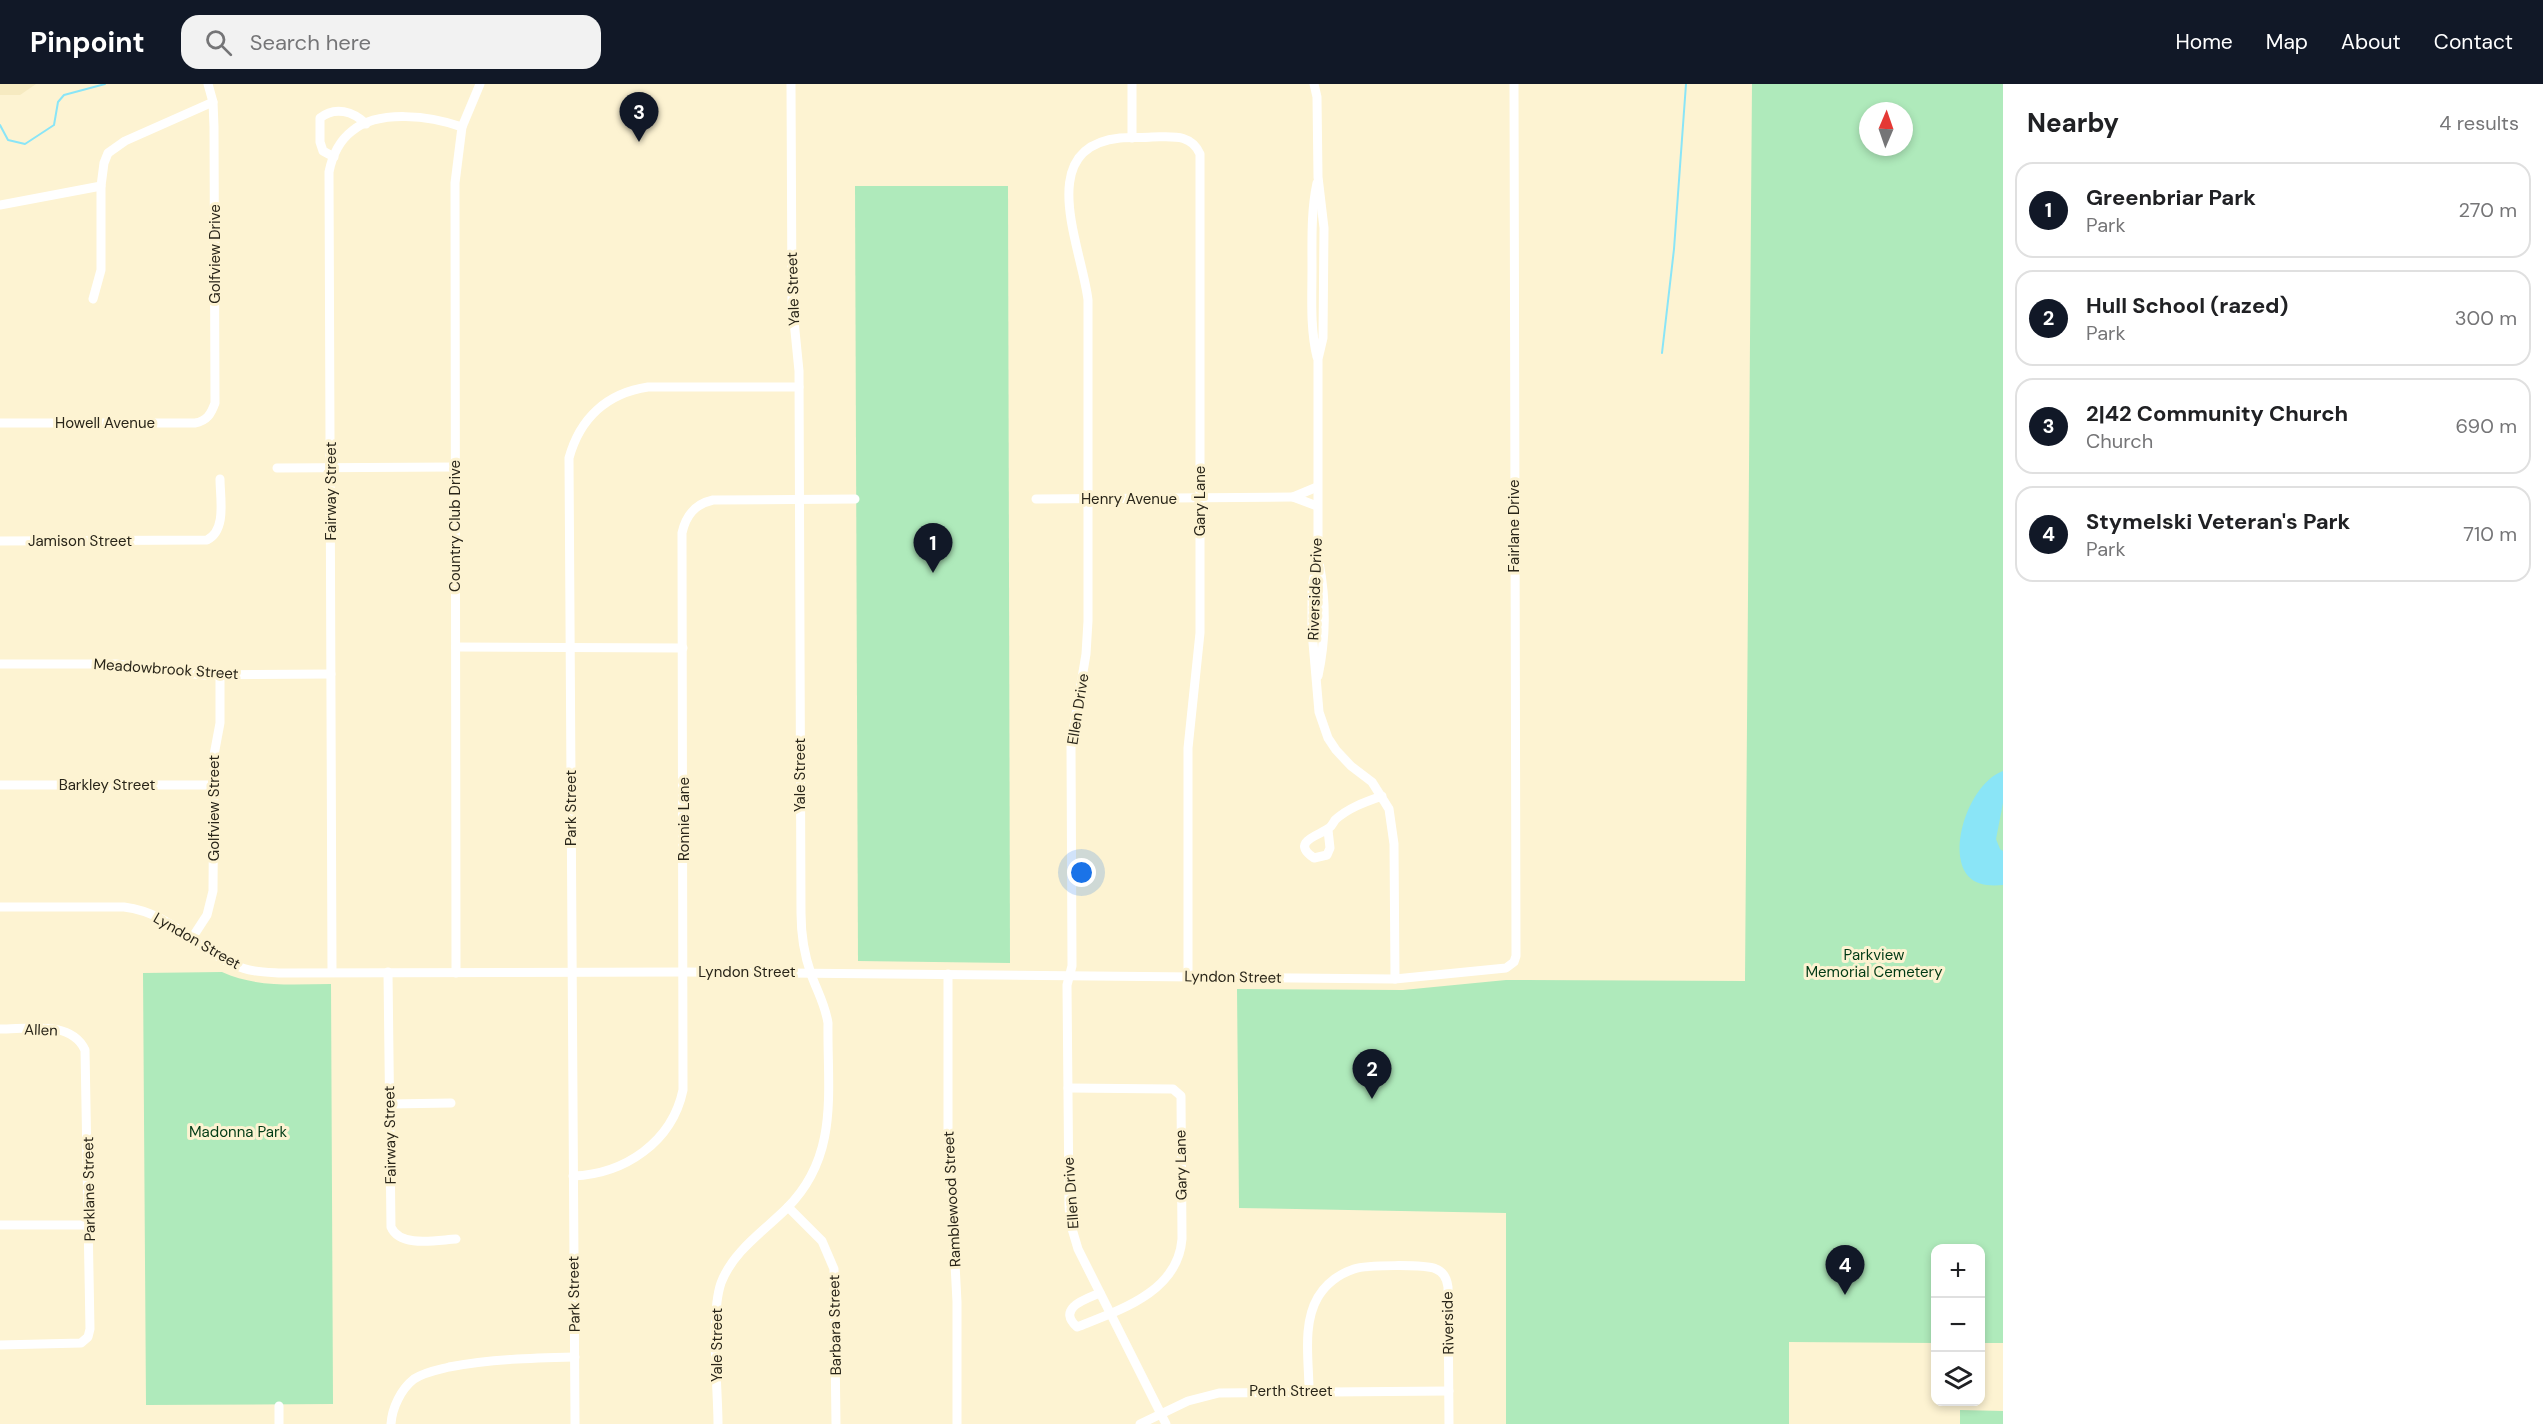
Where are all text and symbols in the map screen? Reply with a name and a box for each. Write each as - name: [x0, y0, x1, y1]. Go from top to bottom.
- search box: [181, 15, 601, 69]
- text: Pinpoint: [30, 24, 145, 61]
- icon: search: [202, 26, 235, 59]
- text: Search here: [250, 28, 371, 57]
- text: Home: [2175, 28, 2233, 56]
- text: Map: [2266, 28, 2308, 56]
- text: About: [2341, 28, 2401, 56]
- text: Contact: [2434, 28, 2513, 56]
- pin: 3: [620, 92, 658, 142]
- north arrow: [1859, 102, 1913, 156]
- text: Nearby: [2027, 106, 2119, 140]
- text: 4 results: [2439, 110, 2519, 136]
- text: Greenbriar Park: [2086, 183, 2256, 212]
- text: 1: [2045, 197, 2052, 223]
- text: 270 m: [2459, 197, 2517, 223]
- street label: Golfview Drive: [205, 204, 225, 304]
- text: Park: [2086, 212, 2126, 238]
- street label: Yale Street: [782, 251, 804, 326]
- text: Hull School (razed): [2086, 291, 2288, 320]
- text: 2: [2043, 305, 2054, 331]
- text: 300 m: [2455, 305, 2517, 331]
- text: Park: [2086, 320, 2126, 346]
- text: 2|42 Community Church: [2086, 399, 2348, 428]
- street label: Howell Avenue: [55, 413, 155, 433]
- text: 3: [2042, 413, 2055, 439]
- text: 690 m: [2455, 413, 2517, 439]
- text: Church: [2086, 428, 2153, 454]
- street label: Fairway Street: [321, 441, 341, 540]
- street label: Country Club Drive: [445, 460, 465, 592]
- street label: Gary Lane: [1190, 466, 1210, 536]
- street label: Fairlane Drive: [1504, 480, 1524, 572]
- street label: Henry Avenue: [1081, 489, 1177, 509]
- text: Stymelski Veteran's Park: [2086, 507, 2350, 536]
- text: 4: [2042, 521, 2055, 547]
- text: 710 m: [2463, 521, 2517, 547]
- pin: 1: [914, 524, 952, 573]
- street label: Jamison Street: [28, 531, 132, 551]
- text: Park: [2086, 536, 2126, 562]
- street label: Riverside Drive: [1303, 537, 1327, 641]
- street label: Meadowbrook Street: [93, 654, 239, 684]
- street label: Ellen Drive: [1063, 672, 1093, 746]
- street label: Yale Street: [790, 738, 810, 812]
- street label: Golfview Street: [204, 755, 224, 861]
- street label: Park Street: [561, 770, 581, 846]
- street label: Barkley Street: [59, 775, 155, 795]
- street label: Ronnie Lane: [674, 777, 694, 861]
- your location: [1067, 858, 1096, 887]
- street label: Lyndon Street: [150, 908, 244, 974]
- park label: Parkview Memorial Cemetery: [1805, 945, 1943, 982]
- street label: Lyndon Street: [698, 962, 796, 982]
- street label: Lyndon Street: [1184, 966, 1282, 988]
- street label: Allen: [24, 1019, 58, 1041]
- pin: 2: [1352, 1050, 1392, 1099]
- street label: Fairway Street: [379, 1085, 401, 1185]
- park label: Madonna Park: [189, 1122, 287, 1142]
- street label: Ramblewood Street: [938, 1130, 966, 1267]
- street label: Gary Lane: [1170, 1130, 1192, 1200]
- street label: Parklane Street: [78, 1136, 100, 1242]
- street label: Ellen Drive: [1059, 1156, 1083, 1230]
- map controls: [1931, 1244, 1985, 1406]
- button: +: [1931, 1244, 1985, 1298]
- pin: 4: [1826, 1246, 1864, 1295]
- street label: Park Street: [563, 1256, 585, 1332]
- street label: Barbara Street: [824, 1274, 846, 1375]
- street label: Riverside: [1437, 1291, 1459, 1355]
- button: −: [1931, 1298, 1985, 1352]
- street label: Yale Street: [707, 1308, 727, 1382]
- button: layers: [1931, 1352, 1985, 1406]
- street label: Perth Street: [1249, 1381, 1333, 1401]

